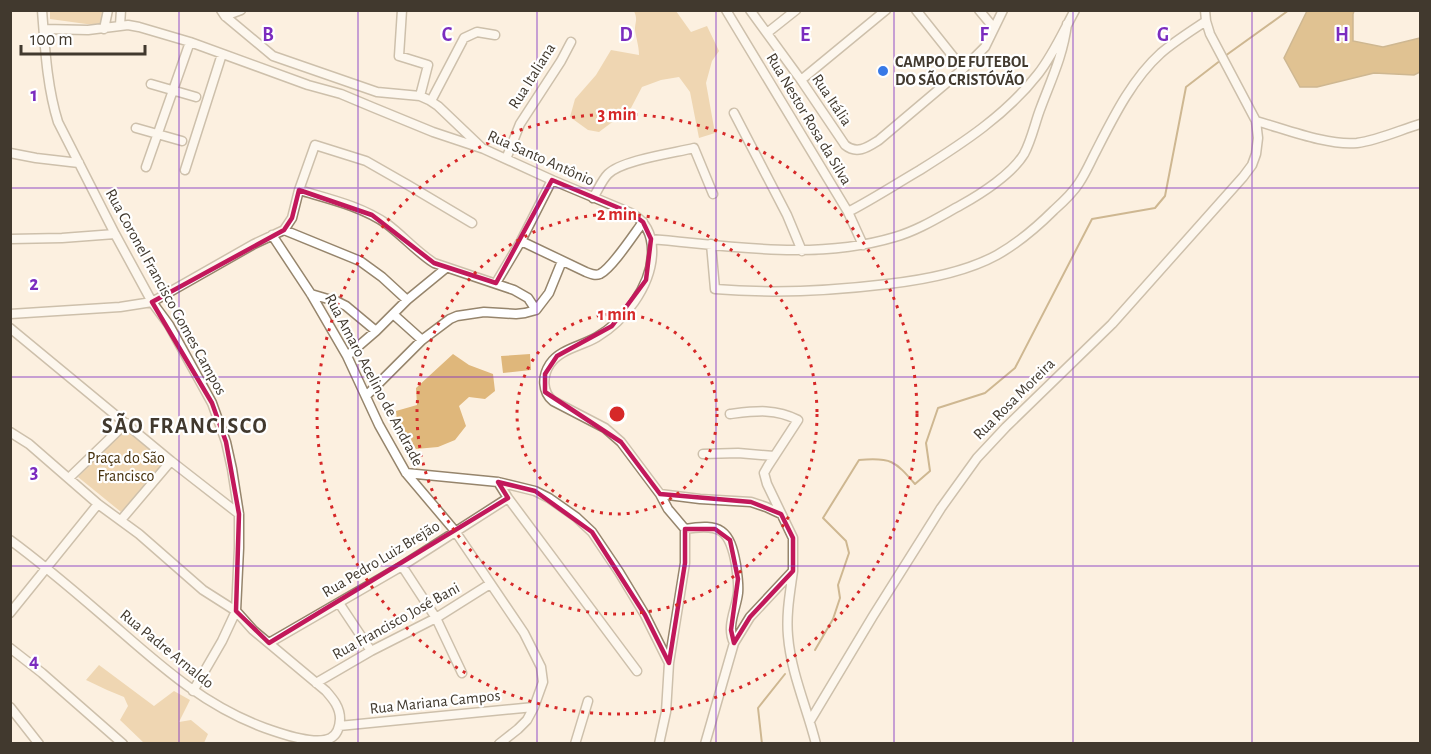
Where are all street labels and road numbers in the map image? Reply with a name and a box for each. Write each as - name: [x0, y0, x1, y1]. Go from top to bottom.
- street label: Rua Italiana: [506, 40, 558, 112]
- street label: Rua Nestor Rosa da Silva: [763, 50, 855, 188]
- street label: Rua Itália: [809, 71, 855, 129]
- street label: Rua Santo Antônio: [485, 127, 597, 189]
- street label: Rua Coronel Francisco Gomes Campos: [103, 186, 230, 398]
- street label: Rua Amaro Acelino de Andrade: [322, 291, 426, 469]
- street label: Rua Rosa Moreira: [970, 355, 1058, 443]
- street label: Rua Pedro Luiz Brejão: [319, 518, 443, 601]
- street label: Rua Francisco José Bani: [330, 579, 462, 663]
- street label: Rua Padre Arnaldo: [117, 606, 217, 692]
- street label: Rua Mariana Campos: [369, 687, 501, 717]

